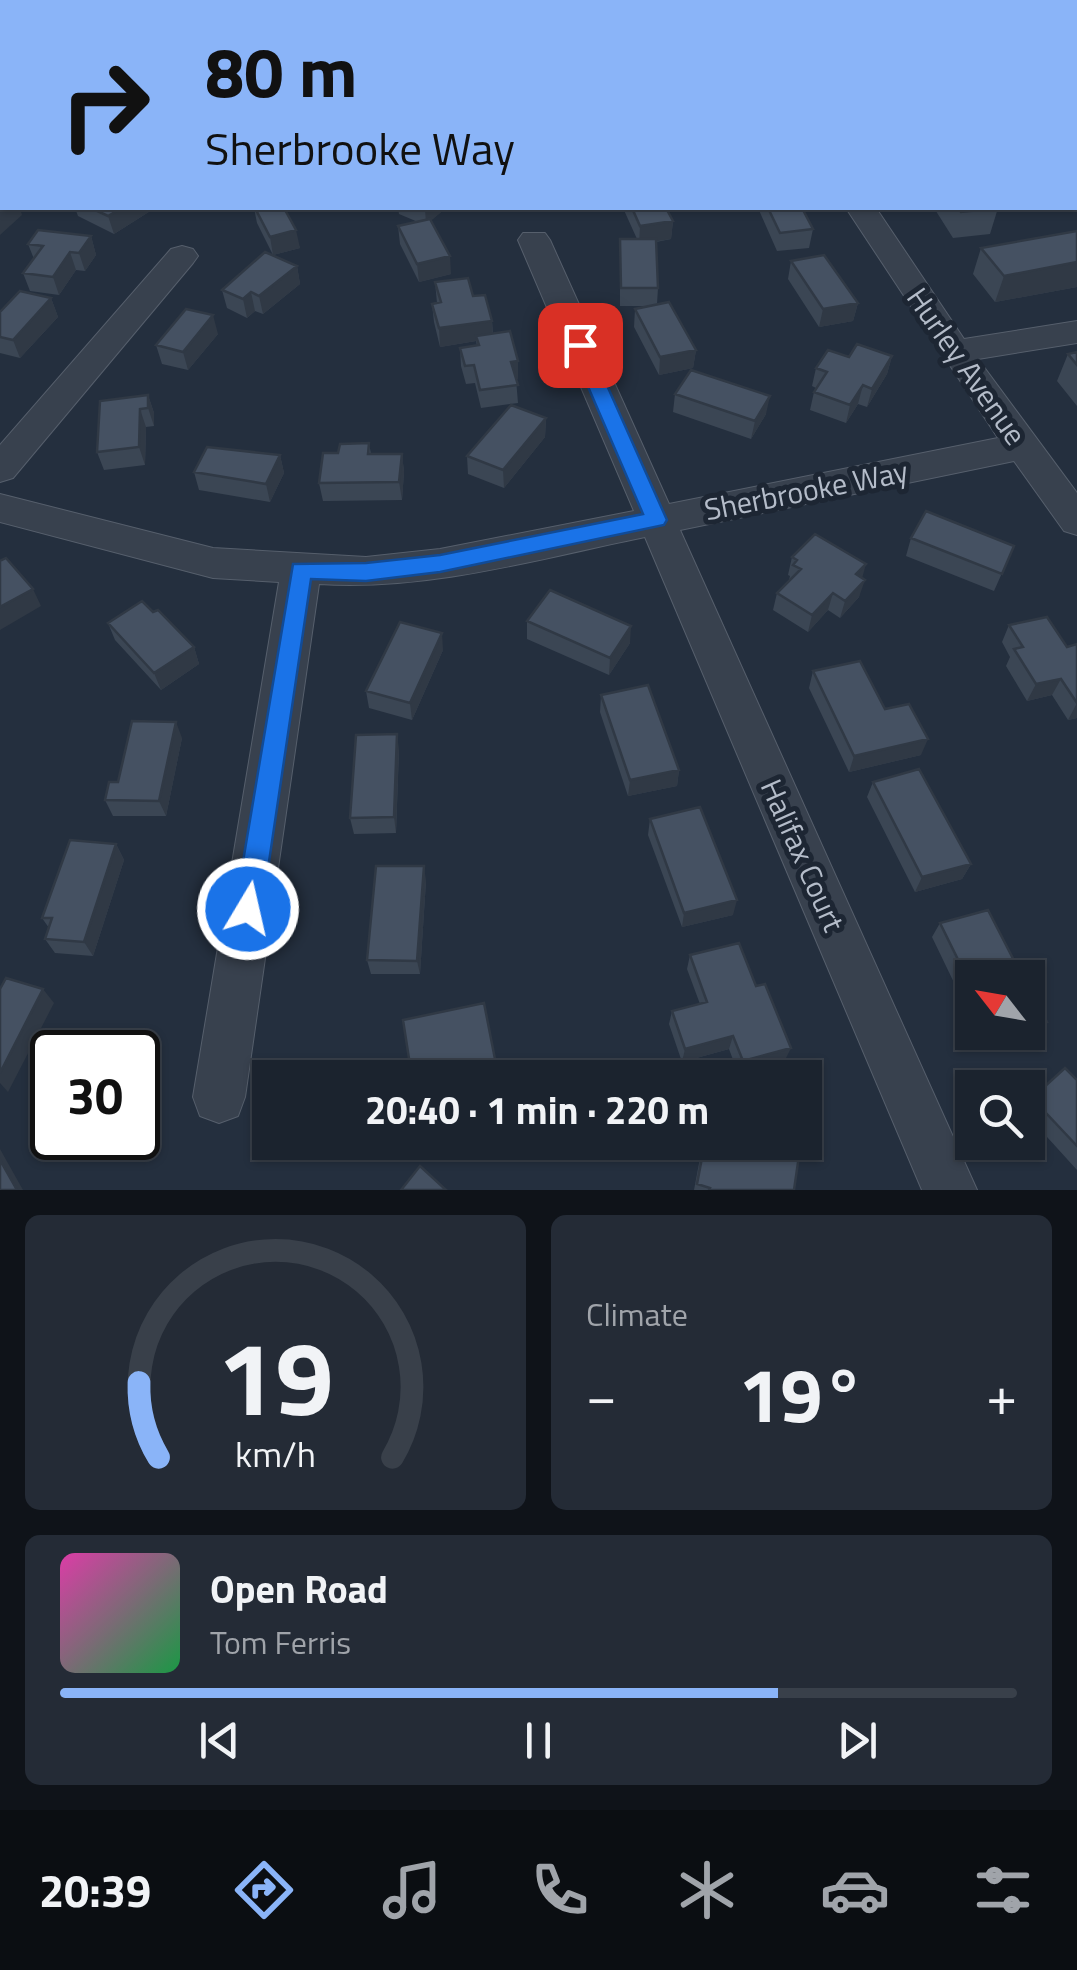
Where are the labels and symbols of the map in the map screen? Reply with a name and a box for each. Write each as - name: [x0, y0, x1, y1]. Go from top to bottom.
- street label: Hurley Avenue: [896, 278, 1038, 454]
- pin: [538, 303, 623, 388]
- street label: Sherbrooke Way: [700, 448, 912, 532]
- street label: Halifax Court: [749, 771, 857, 939]
- position arrow: [196, 857, 300, 961]
- north arrow: [955, 960, 1045, 1050]
- speed limit sign: 30: [30, 1030, 160, 1160]

